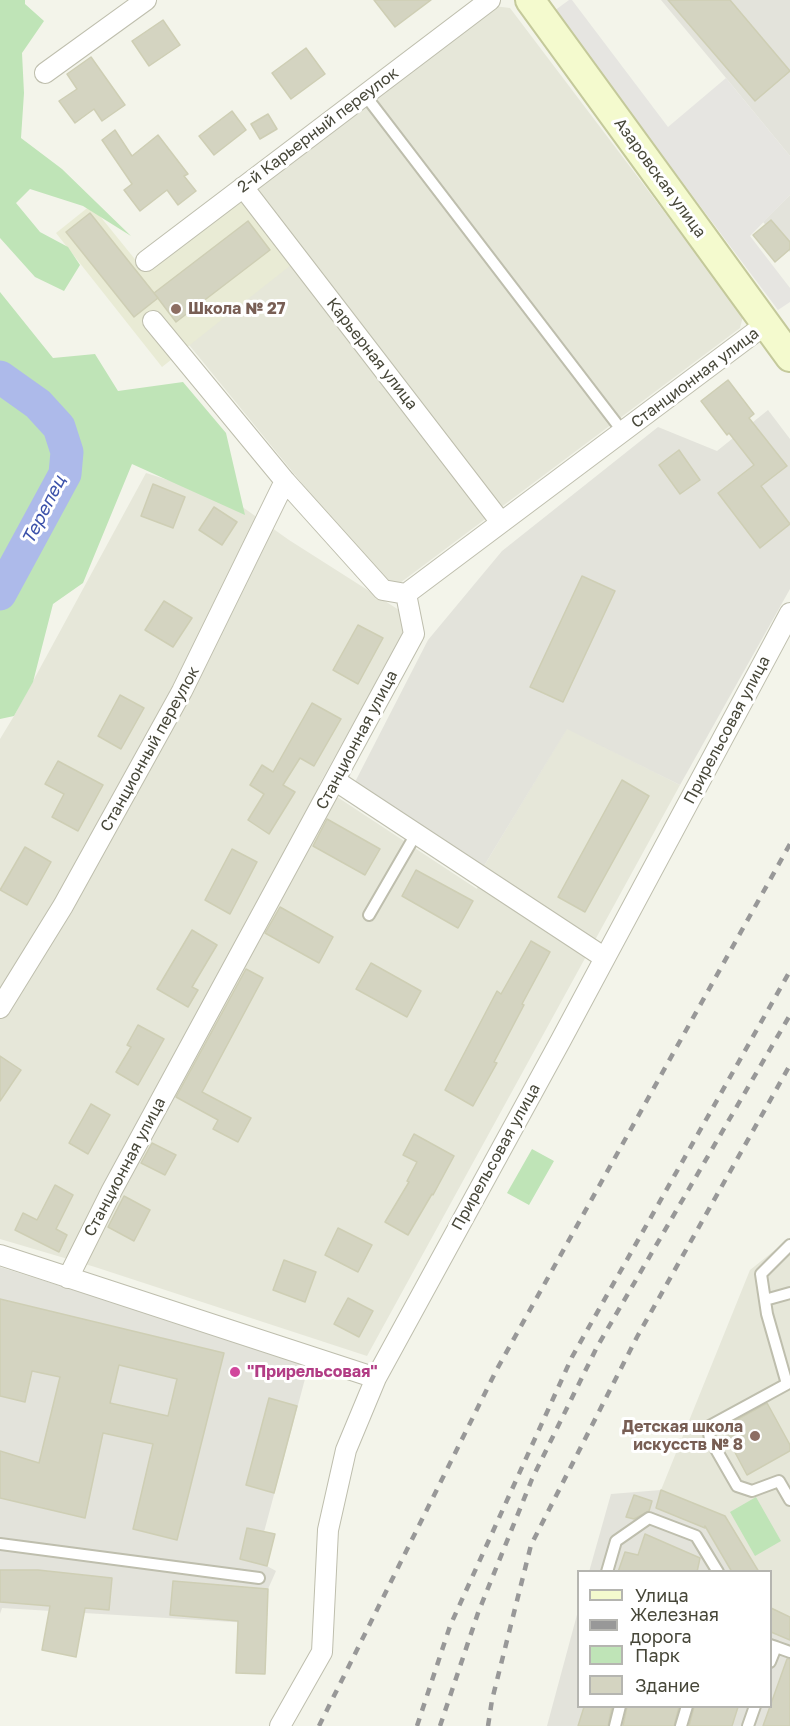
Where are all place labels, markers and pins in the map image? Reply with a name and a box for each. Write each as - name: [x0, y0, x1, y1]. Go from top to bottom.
- place label: Школа № 27: [188, 299, 285, 319]
- marker: Школа № 27: [169, 302, 183, 316]
- place label: "Прирельсовая": [247, 1362, 378, 1382]
- marker: "Прирельсовая": [228, 1365, 242, 1379]
- place label: Детская школа искусств № 8: [622, 1417, 743, 1455]
- marker: Детская школа искусств № 8: [748, 1429, 762, 1443]

